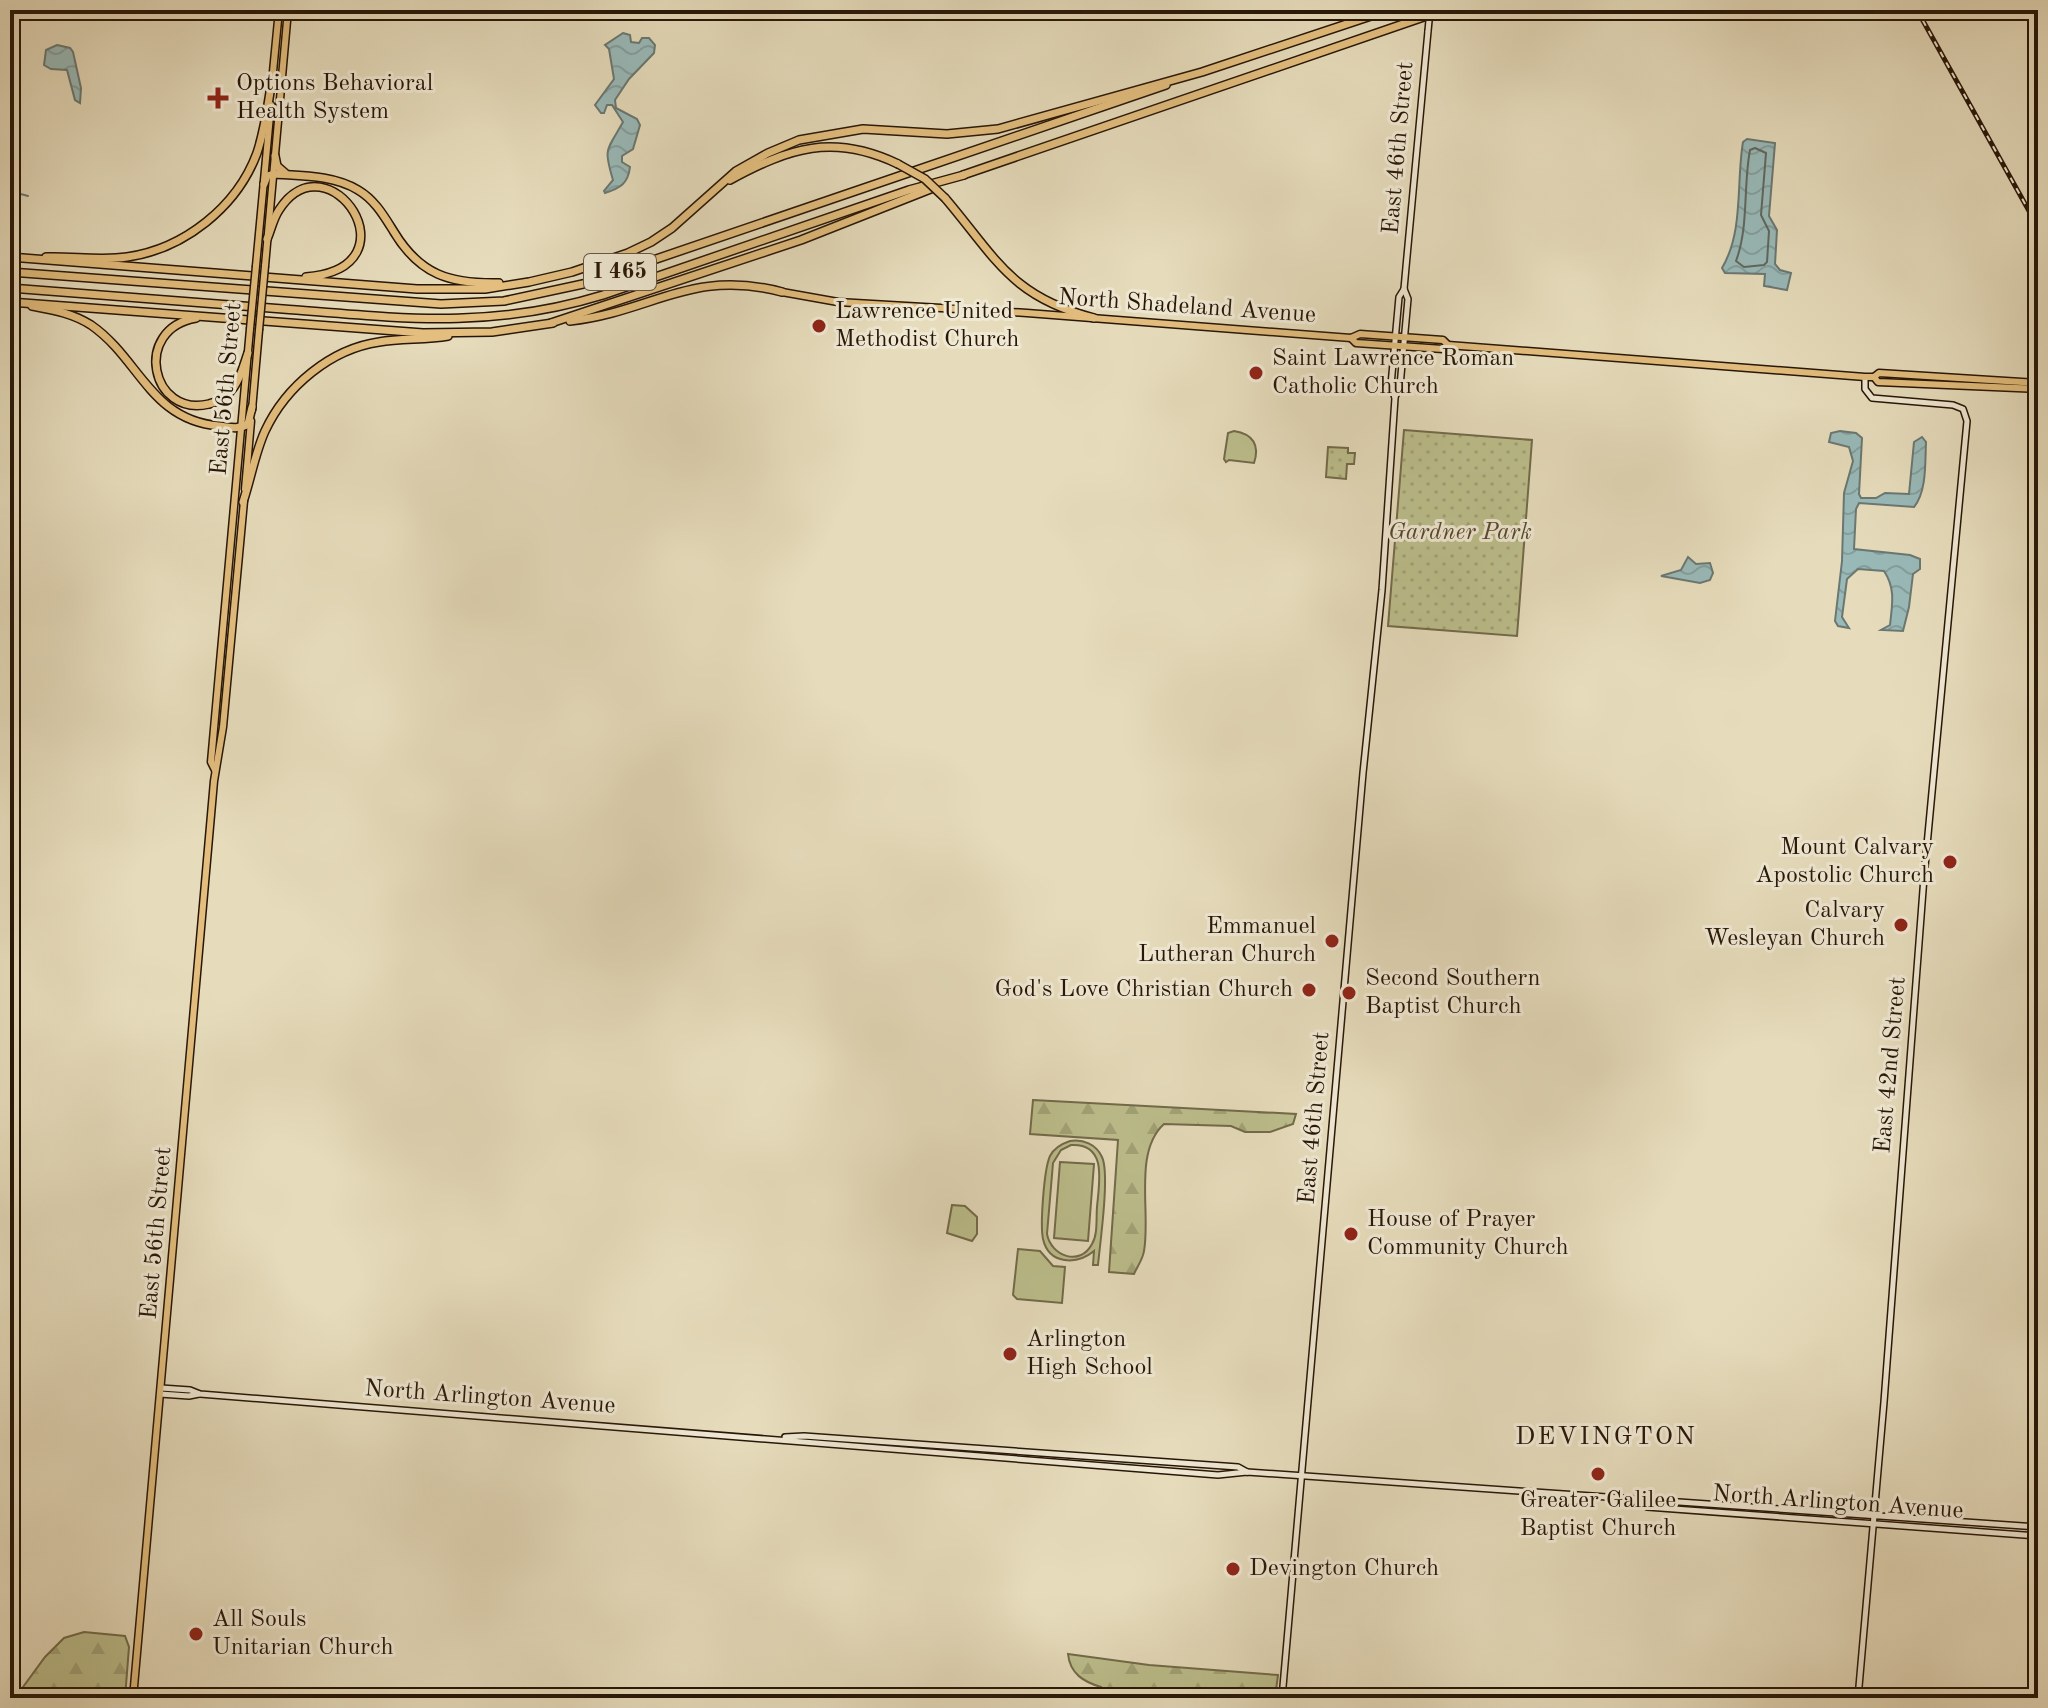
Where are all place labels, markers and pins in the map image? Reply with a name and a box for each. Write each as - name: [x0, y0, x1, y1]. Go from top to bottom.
- place label: Options Behavioral Health System: [236, 72, 433, 124]
- marker: Options Behavioral Health System: [207, 87, 229, 109]
- place label: Lawrence United Methodist Church: [835, 300, 1019, 352]
- marker: Lawrence United Methodist Church: [810, 317, 828, 335]
- place label: Saint Lawrence Roman Catholic Church: [1272, 347, 1514, 399]
- marker: Saint Lawrence Roman Catholic Church: [1247, 364, 1265, 382]
- place label: Mount Calvary Apostolic Church: [1755, 836, 1934, 888]
- marker: Mount Calvary Apostolic Church: [1941, 853, 1959, 871]
- place label: Calvary Wesleyan Church: [1704, 899, 1885, 951]
- place label: Emmanuel Lutheran Church: [1138, 915, 1316, 967]
- marker: Calvary Wesleyan Church: [1892, 916, 1910, 934]
- marker: Emmanuel Lutheran Church: [1323, 932, 1341, 950]
- place label: Second Southern Baptist Church: [1365, 967, 1540, 1019]
- place label: God's Love Christian Church: [994, 978, 1293, 1002]
- marker: God's Love Christian Church: [1300, 981, 1318, 999]
- marker: Second Southern Baptist Church: [1340, 984, 1358, 1002]
- place label: House of Prayer Community Church: [1367, 1208, 1569, 1260]
- marker: House of Prayer Community Church: [1342, 1225, 1360, 1243]
- place label: Arlington High School: [1026, 1328, 1153, 1380]
- marker: Arlington High School: [1001, 1345, 1019, 1363]
- marker: Greater Galilee Baptist Church: [1589, 1465, 1607, 1483]
- place label: Greater Galilee Baptist Church: [1520, 1489, 1676, 1541]
- place label: Devington Church: [1249, 1557, 1439, 1581]
- marker: Devington Church: [1224, 1560, 1242, 1578]
- place label: All Souls Unitarian Church: [212, 1608, 394, 1660]
- marker: All Souls Unitarian Church: [187, 1625, 205, 1643]

